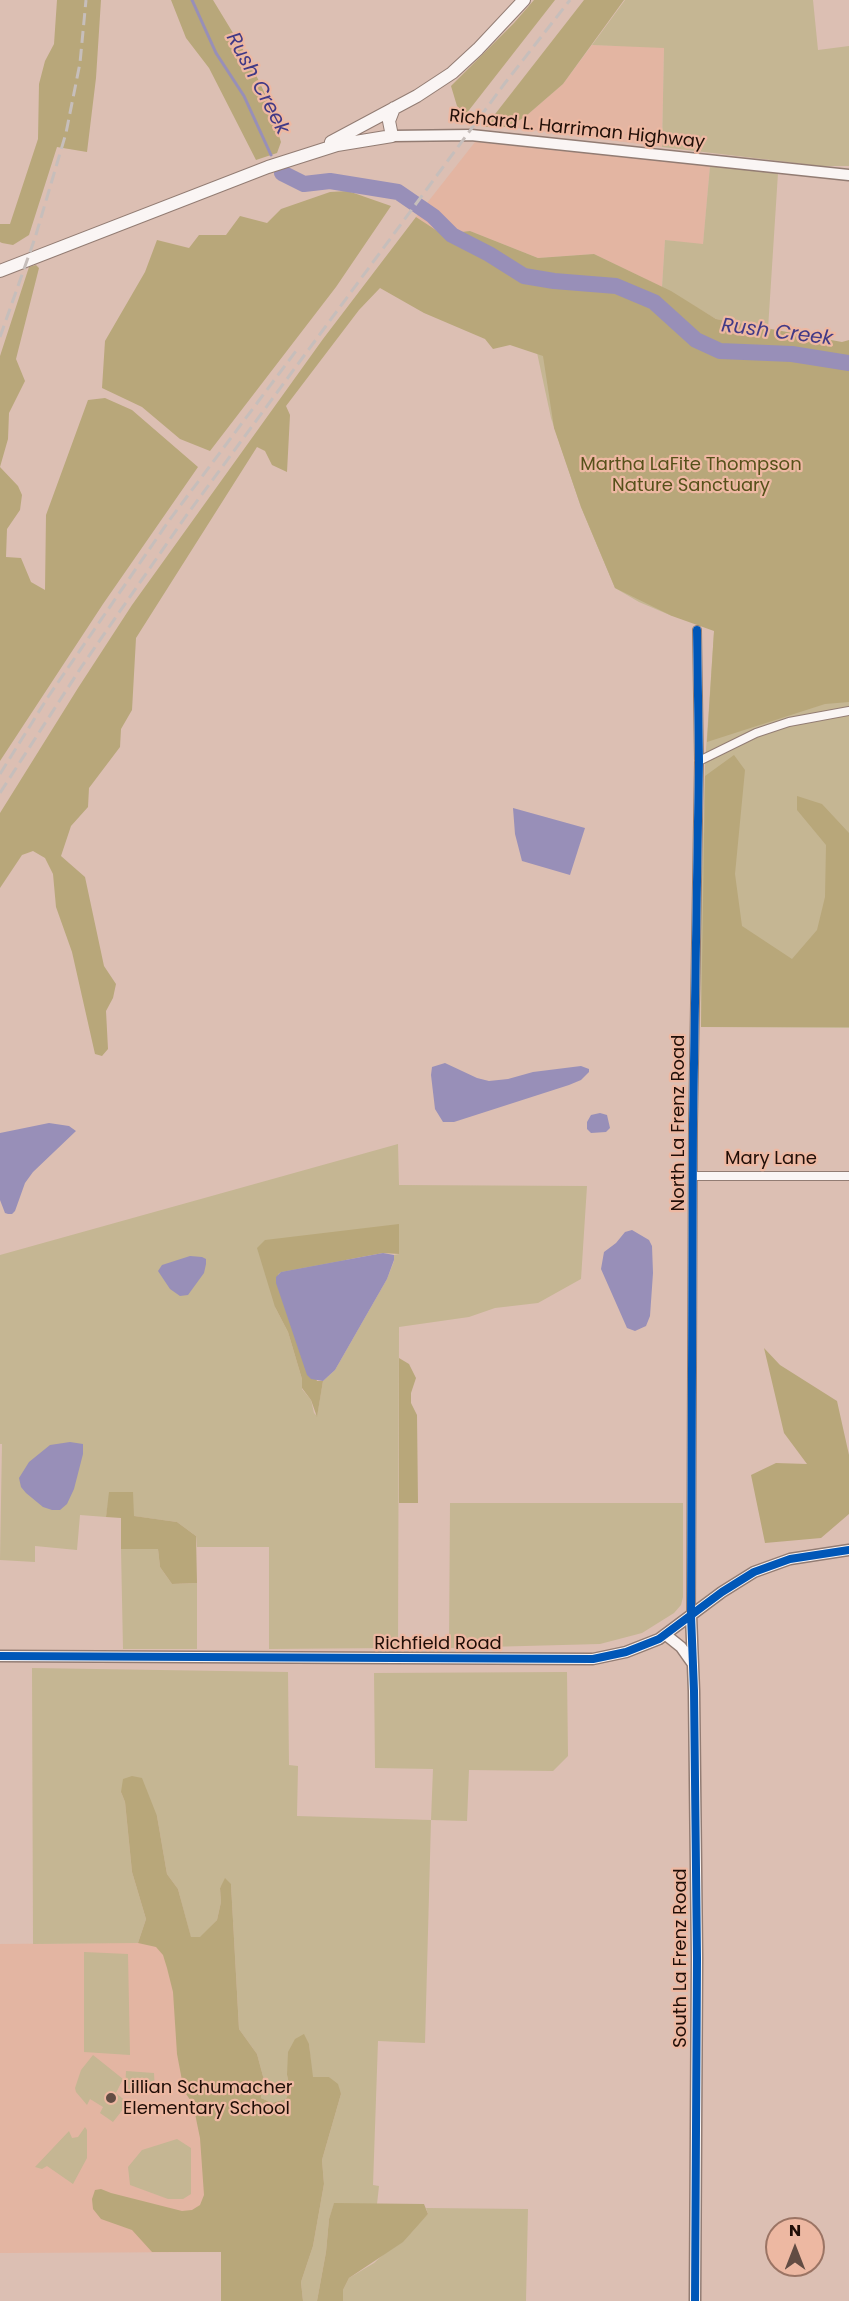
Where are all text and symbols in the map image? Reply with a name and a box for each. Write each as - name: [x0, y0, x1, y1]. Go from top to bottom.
- water label: Rush Creek: [220, 29, 294, 139]
- street label: Richard L. Harriman Highway: [448, 106, 706, 154]
- water label: Rush Creek: [720, 314, 834, 352]
- park label: Martha LaFite Thompson Nature Sanctuary: [580, 454, 802, 496]
- street label: North La Frenz Road: [668, 1035, 690, 1211]
- street label: Mary Lane: [725, 1148, 817, 1170]
- street label: Richfield Road: [374, 1633, 502, 1655]
- street label: South La Frenz Road: [670, 1868, 692, 2048]
- place label: Lillian Schumacher Elementary School: [123, 2077, 293, 2120]
- marker: Lillian Schumacher Elementary School: [104, 2091, 118, 2105]
- north arrow: [765, 2217, 825, 2277]
- text: N: [789, 2219, 801, 2242]

